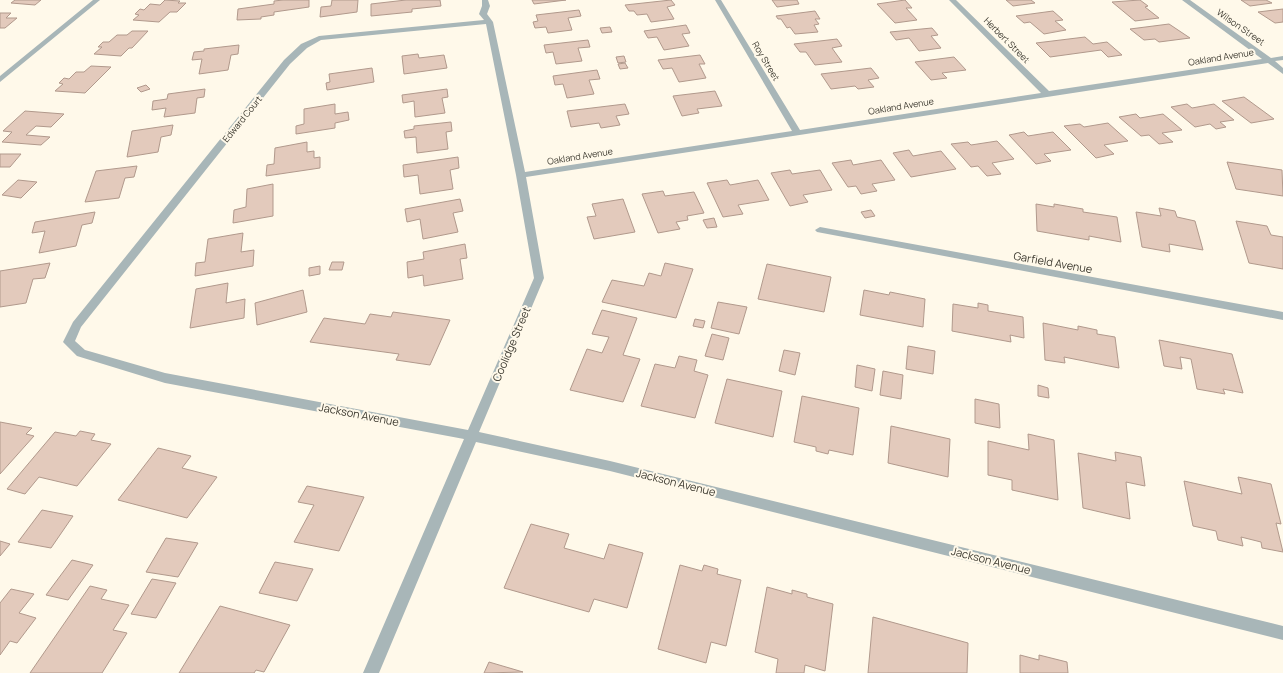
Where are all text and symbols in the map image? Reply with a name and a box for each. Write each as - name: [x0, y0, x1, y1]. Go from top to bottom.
- street label: Wilson Street: [1214, 6, 1268, 49]
- street label: Herbert Street: [981, 14, 1033, 66]
- street label: Roy Street: [749, 39, 783, 83]
- street label: Oakland Avenue: [1187, 45, 1255, 69]
- street label: Edward Court: [219, 93, 265, 145]
- street label: Oakland Avenue: [867, 94, 935, 118]
- street label: Oakland Avenue: [546, 144, 614, 168]
- street label: Garfield Avenue: [1012, 248, 1094, 276]
- street label: Coolidge Street: [488, 304, 534, 384]
- street label: Jackson Avenue: [318, 399, 401, 429]
- street label: Jackson Avenue: [635, 465, 718, 499]
- street label: Jackson Avenue: [950, 543, 1033, 577]

